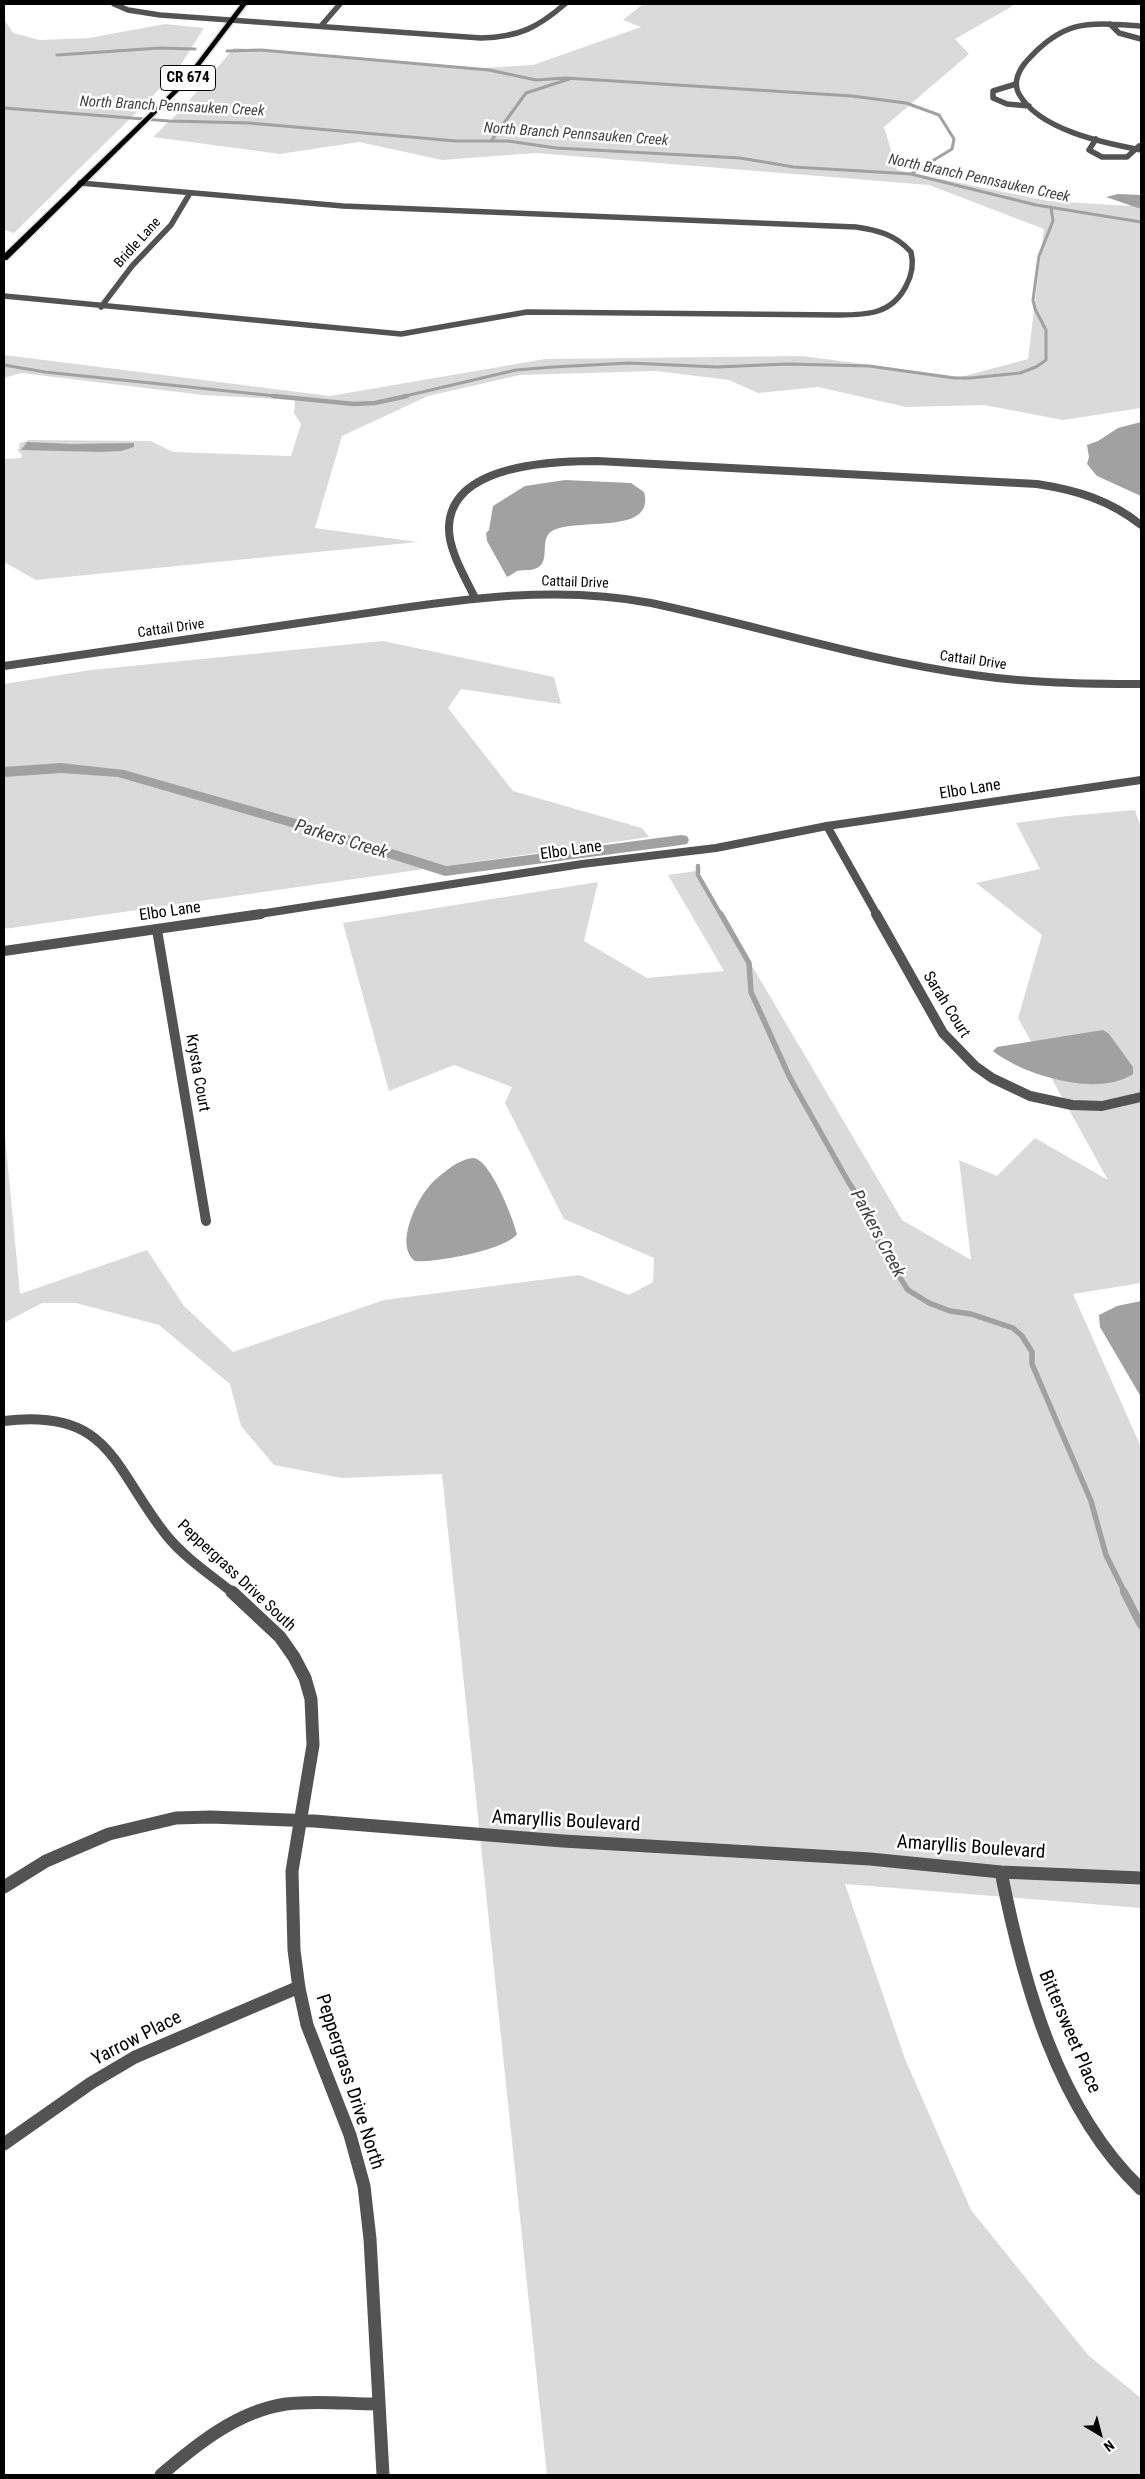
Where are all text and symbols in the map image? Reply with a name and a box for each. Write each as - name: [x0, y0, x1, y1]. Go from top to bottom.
- road number: CR 674: [160, 66, 216, 90]
- water label: North Branch Pennsauken Creek: [79, 93, 265, 121]
- water label: North Branch Pennsauken Creek: [483, 120, 669, 150]
- water label: North Branch Pennsauken Creek: [887, 151, 1071, 207]
- street label: Bridle Lane: [111, 214, 165, 272]
- street label: Cattail Drive: [541, 573, 609, 593]
- street label: Cattail Drive: [137, 616, 205, 642]
- street label: Cattail Drive: [939, 648, 1007, 674]
- street label: Elbo Lane: [938, 776, 1002, 804]
- water label: Parkers Creek: [292, 816, 390, 864]
- street label: Elbo Lane: [539, 837, 603, 865]
- street label: Elbo Lane: [138, 898, 202, 926]
- street label: Sarah Court: [918, 968, 974, 1042]
- street label: Krysta Court: [181, 1033, 213, 1113]
- water label: Parkers Creek: [845, 1187, 909, 1281]
- street label: Peppergrass Drive South: [173, 1516, 299, 1636]
- street label: Amaryllis Boulevard: [491, 1807, 641, 1837]
- street label: Amaryllis Boulevard: [896, 1831, 1046, 1865]
- street label: Bittersweet Place: [1033, 1967, 1105, 2097]
- street label: Peppergrass Drive North: [310, 1992, 388, 2172]
- street label: Yarrow Place: [88, 2007, 186, 2071]
- north arrow: [1075, 2409, 1125, 2459]
- text: N: [1101, 2437, 1117, 2455]

